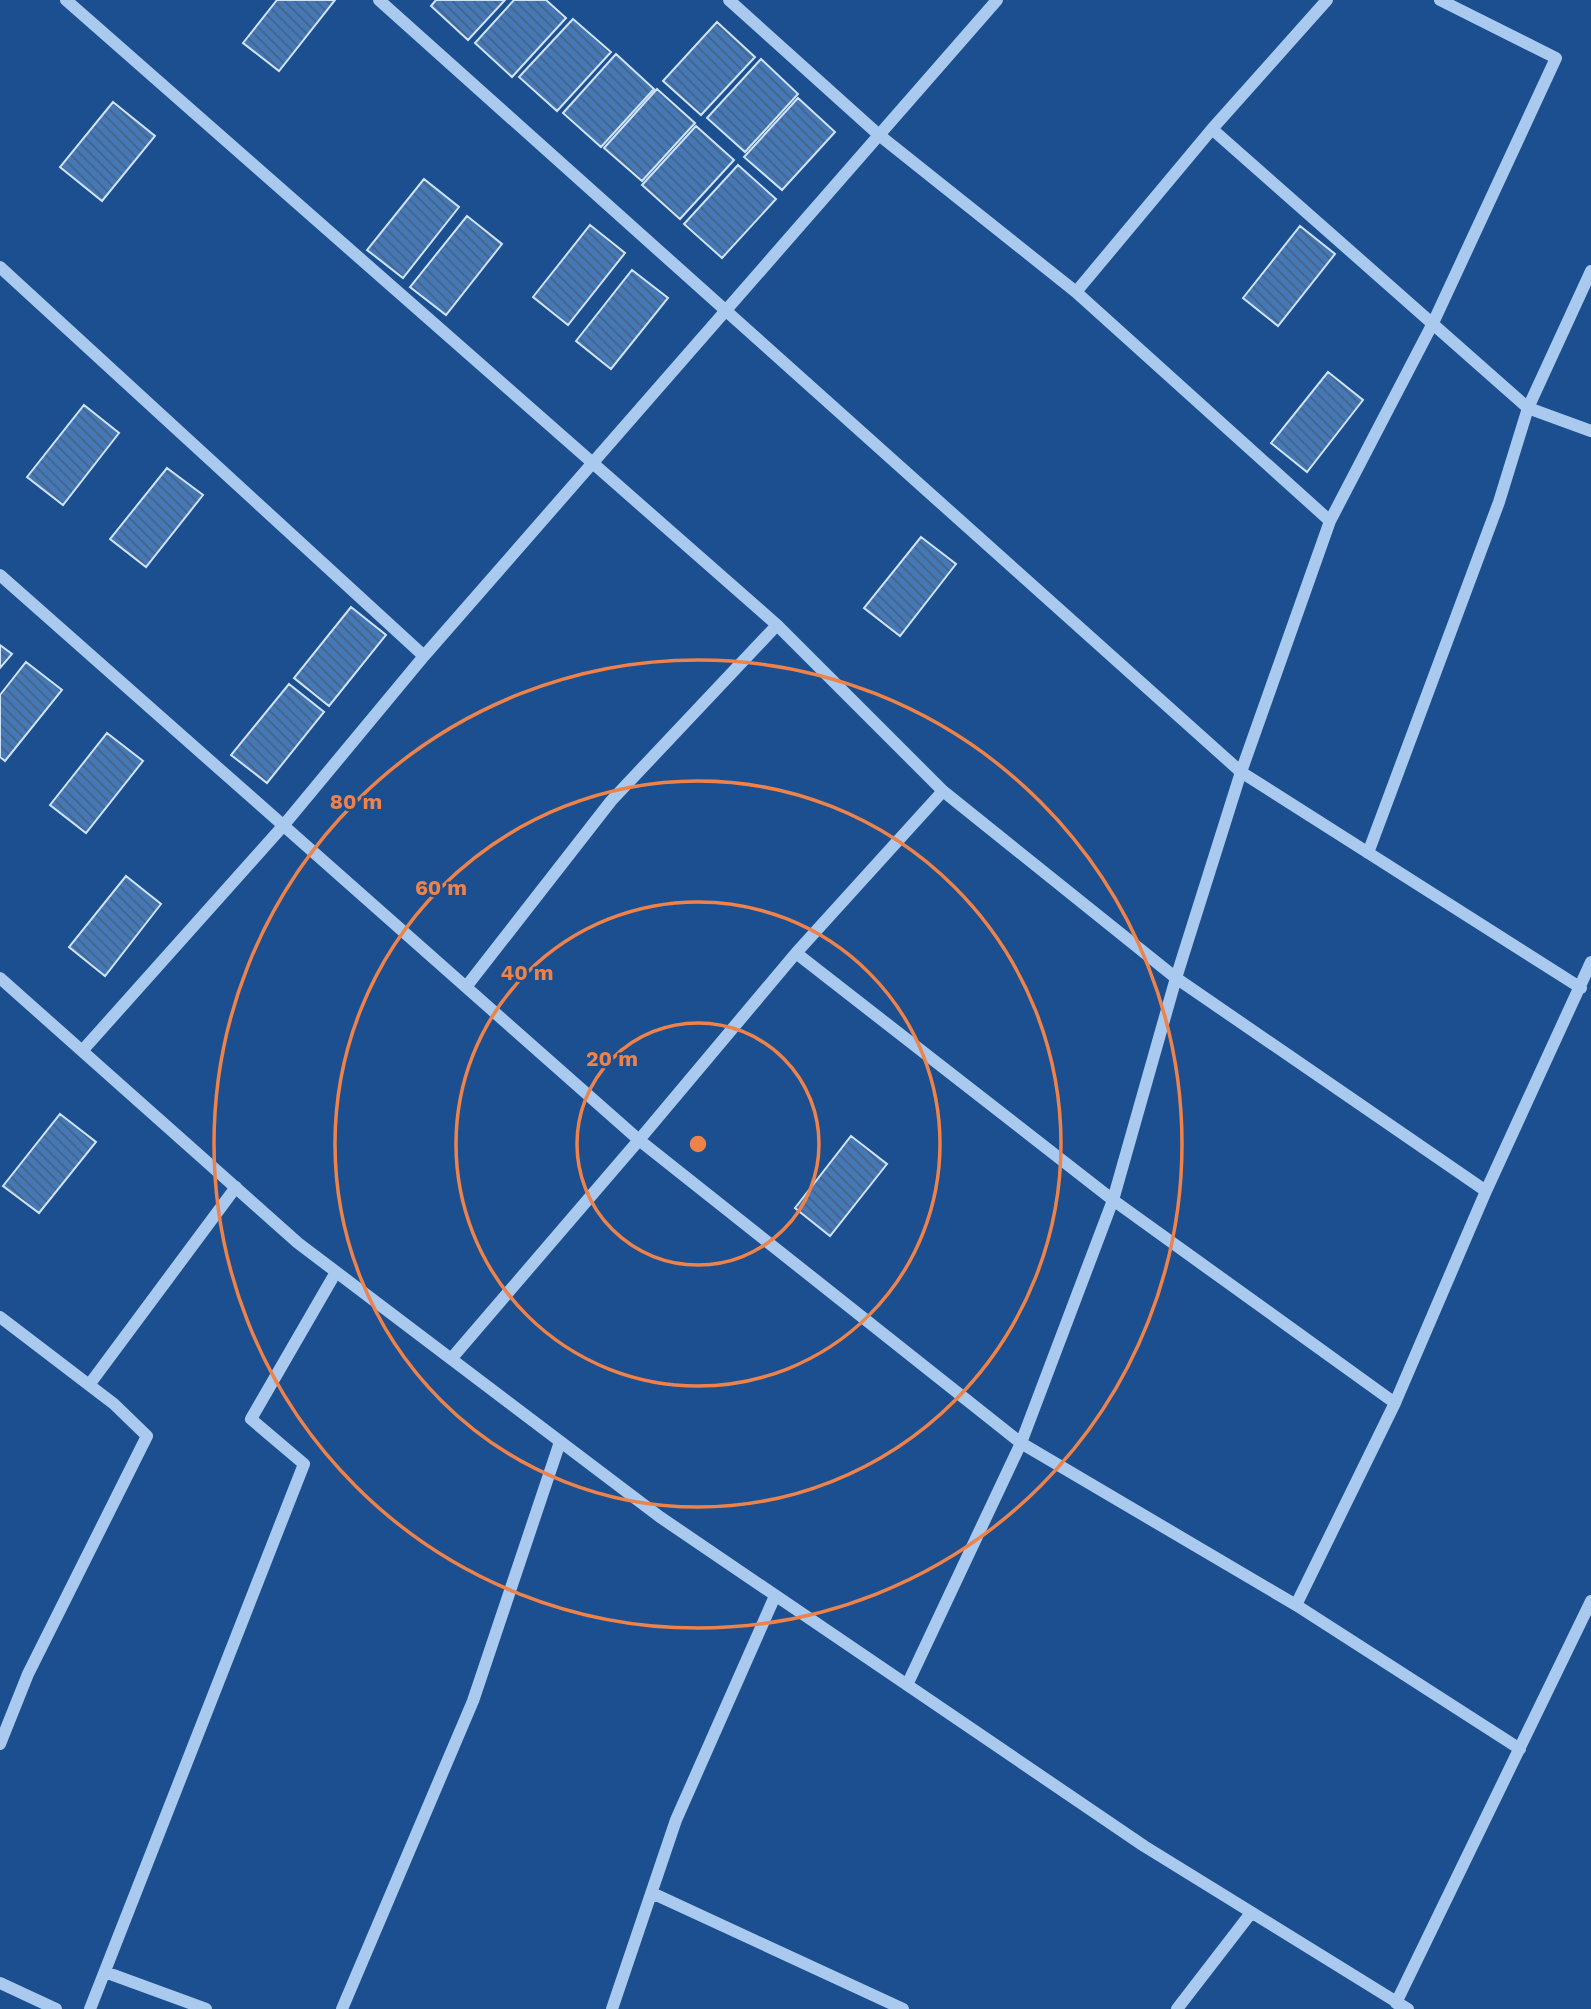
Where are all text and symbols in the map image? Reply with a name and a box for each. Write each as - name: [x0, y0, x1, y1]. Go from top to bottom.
- text: 80 m: [330, 789, 382, 814]
- text: 60 m: [415, 875, 467, 900]
- text: 40 m: [501, 960, 553, 985]
- text: 20 m: [586, 1046, 638, 1071]
- centre of rings: [686, 1132, 710, 1156]

